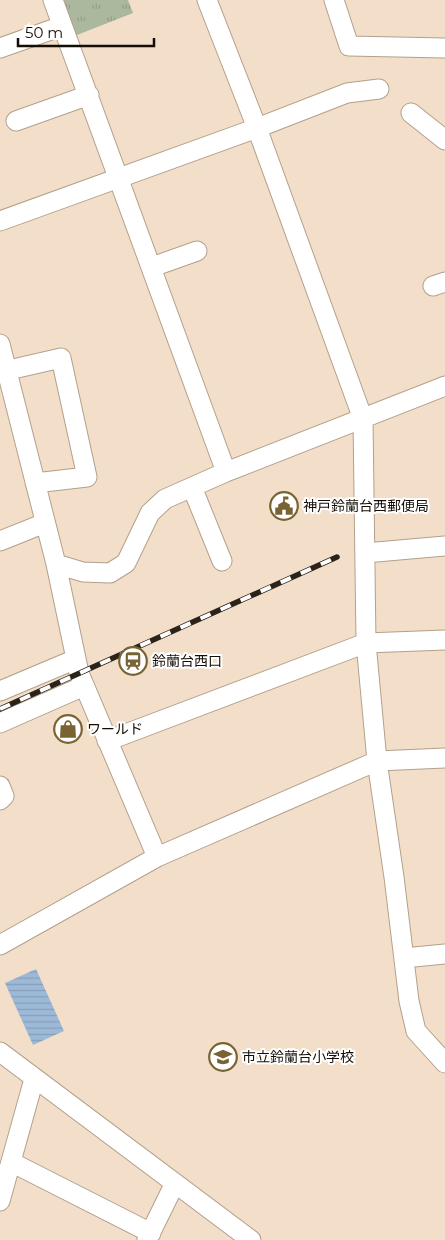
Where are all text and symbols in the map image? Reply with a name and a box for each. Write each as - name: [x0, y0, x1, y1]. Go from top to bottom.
- scale bar: [18, 15, 154, 47]
- text: 50 m: [25, 23, 63, 42]
- public building icon: 神戸鈴蘭台西郵便局: [269, 491, 299, 521]
- place label: 神戸鈴蘭台西郵便局: [303, 497, 429, 515]
- station icon: 鈴蘭台西口: [118, 646, 148, 676]
- place label: 鈴蘭台西口: [152, 652, 222, 670]
- shop icon: ワールド: [53, 714, 83, 744]
- place label: ワールド: [87, 720, 143, 738]
- school or university icon: 市立鈴蘭台小学校: [208, 1042, 238, 1072]
- place label: 市立鈴蘭台小学校: [242, 1048, 354, 1066]

